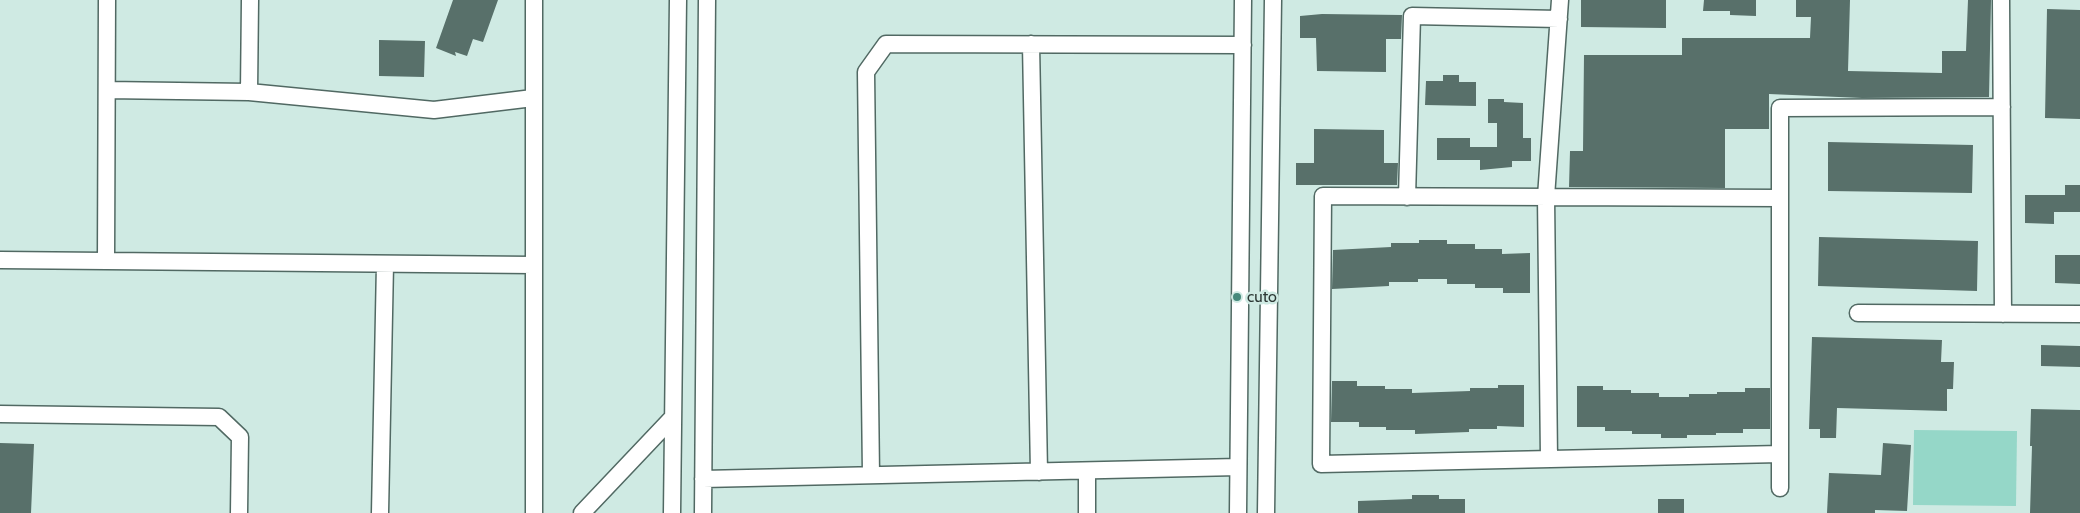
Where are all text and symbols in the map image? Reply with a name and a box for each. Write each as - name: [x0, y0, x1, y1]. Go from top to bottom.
- place label: cuto: [1247, 287, 1277, 307]
- marker: cuto: [1231, 291, 1243, 303]

